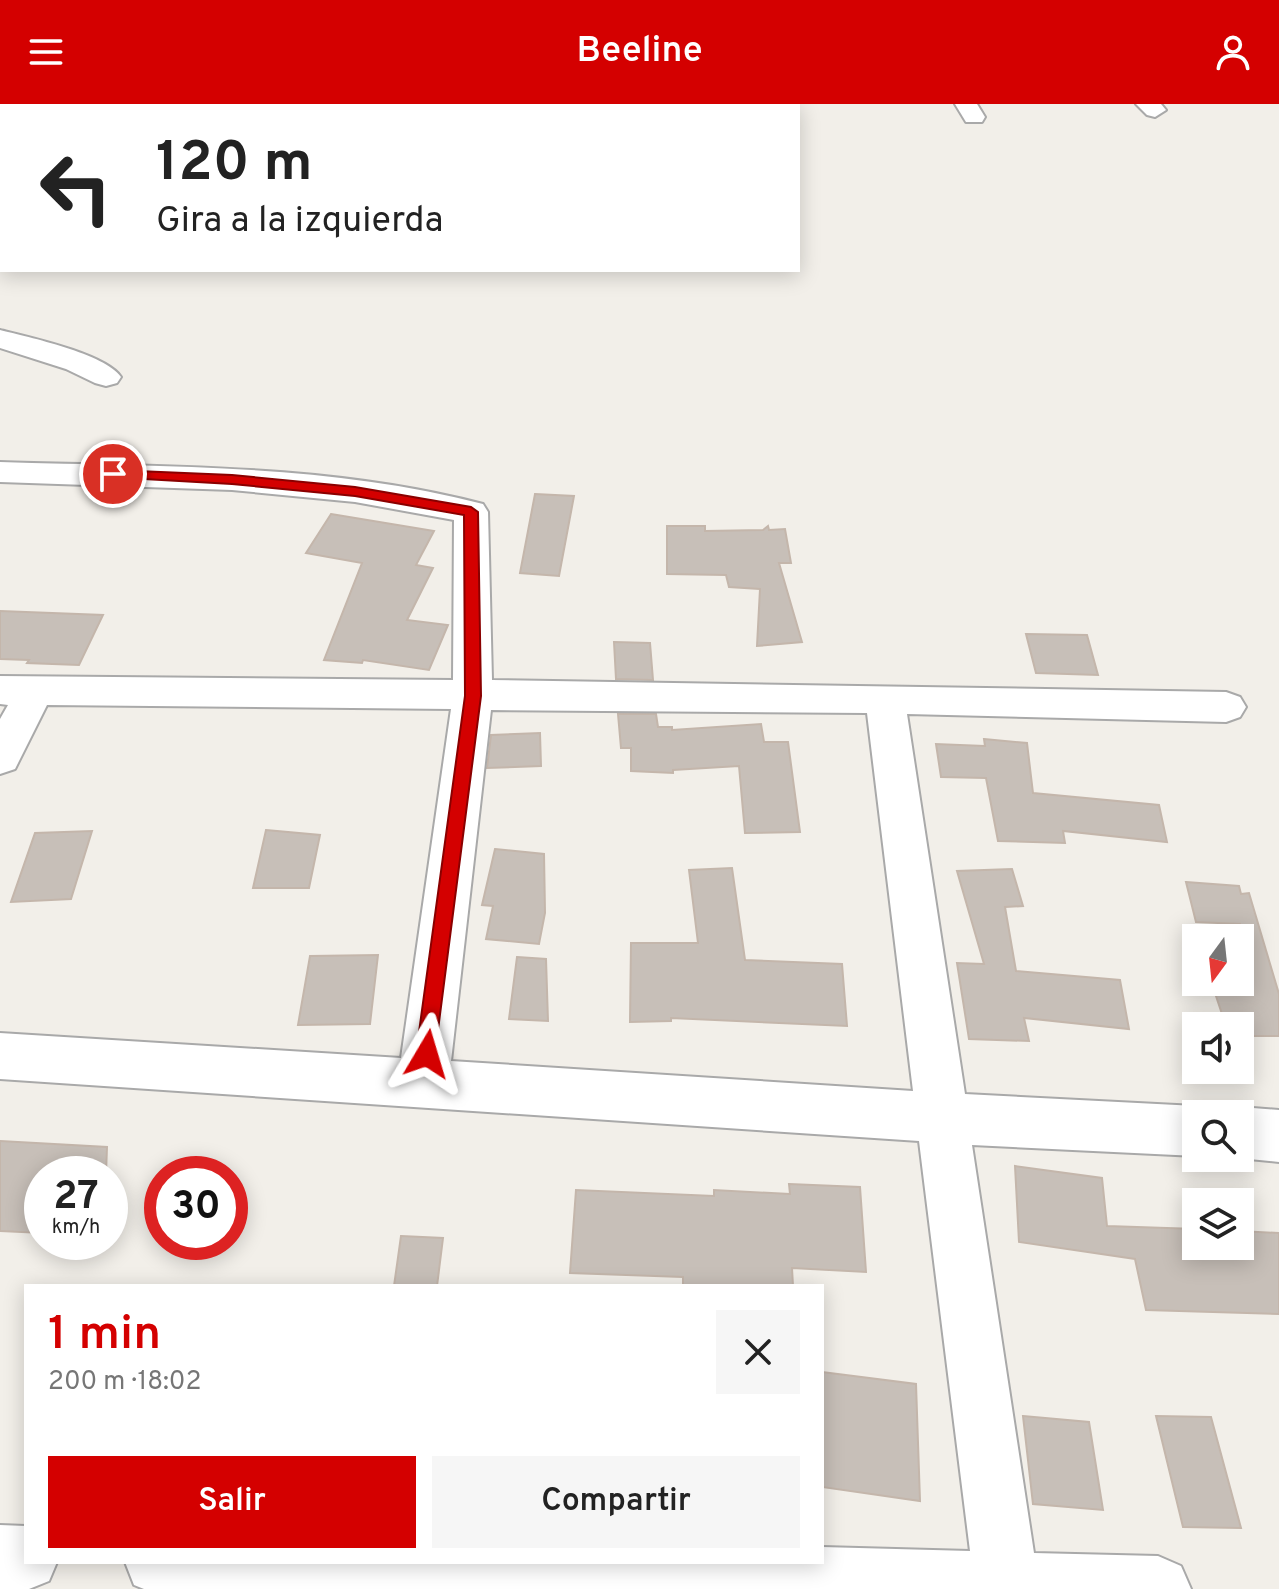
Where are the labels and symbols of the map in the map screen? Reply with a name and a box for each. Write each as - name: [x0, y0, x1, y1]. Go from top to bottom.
- pin: [79, 440, 147, 508]
- north arrow: [1182, 924, 1254, 996]
- position arrow: [385, 1012, 469, 1096]
- speed limit sign: 30: [144, 1156, 248, 1260]

